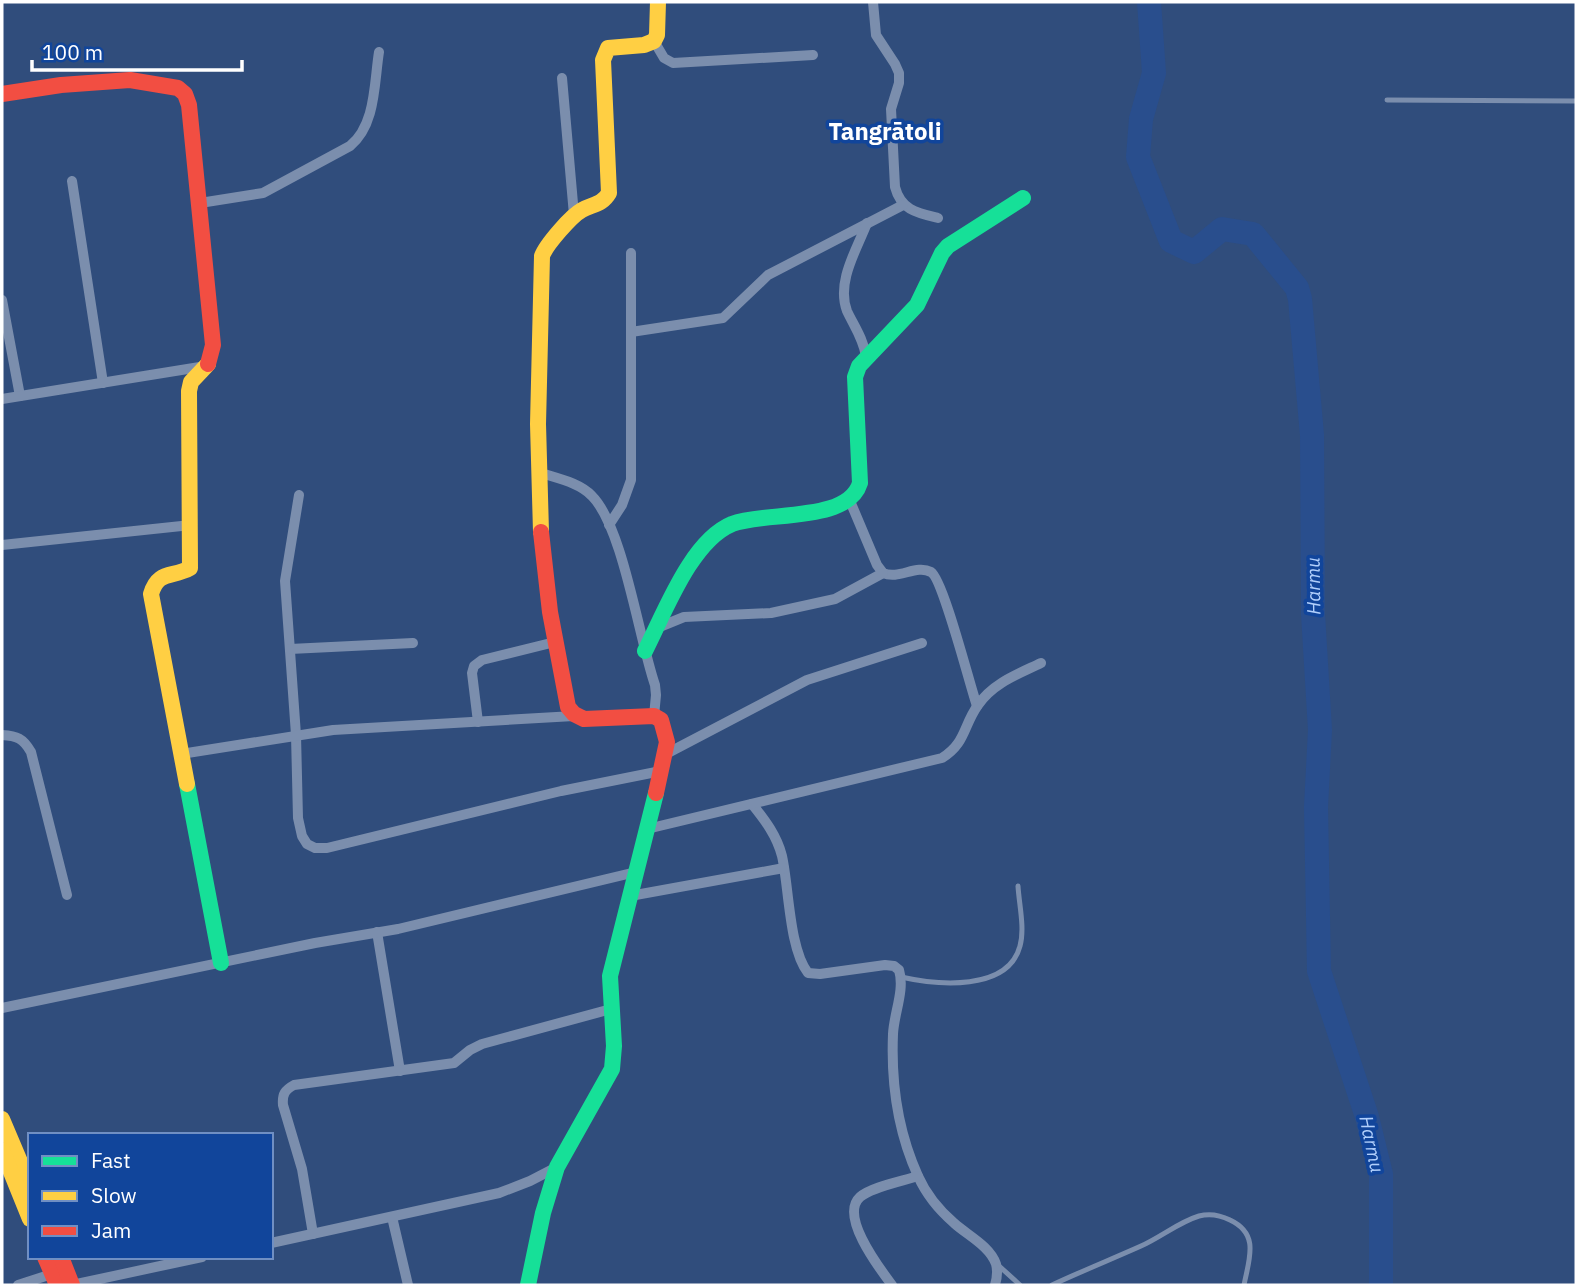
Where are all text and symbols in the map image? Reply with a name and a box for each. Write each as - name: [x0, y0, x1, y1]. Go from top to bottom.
- scale bar: [32, 28, 242, 72]
- text: 100 m: [42, 38, 103, 66]
- district label: Tangrātoli: [828, 115, 942, 147]
- water label: Harmu: [1300, 557, 1326, 615]
- water label: Harmu: [1354, 1113, 1390, 1175]
- legend: [28, 1133, 273, 1259]
- text: Fast: [91, 1146, 131, 1174]
- text: Slow: [91, 1181, 137, 1209]
- text: Jam: [91, 1216, 131, 1244]

